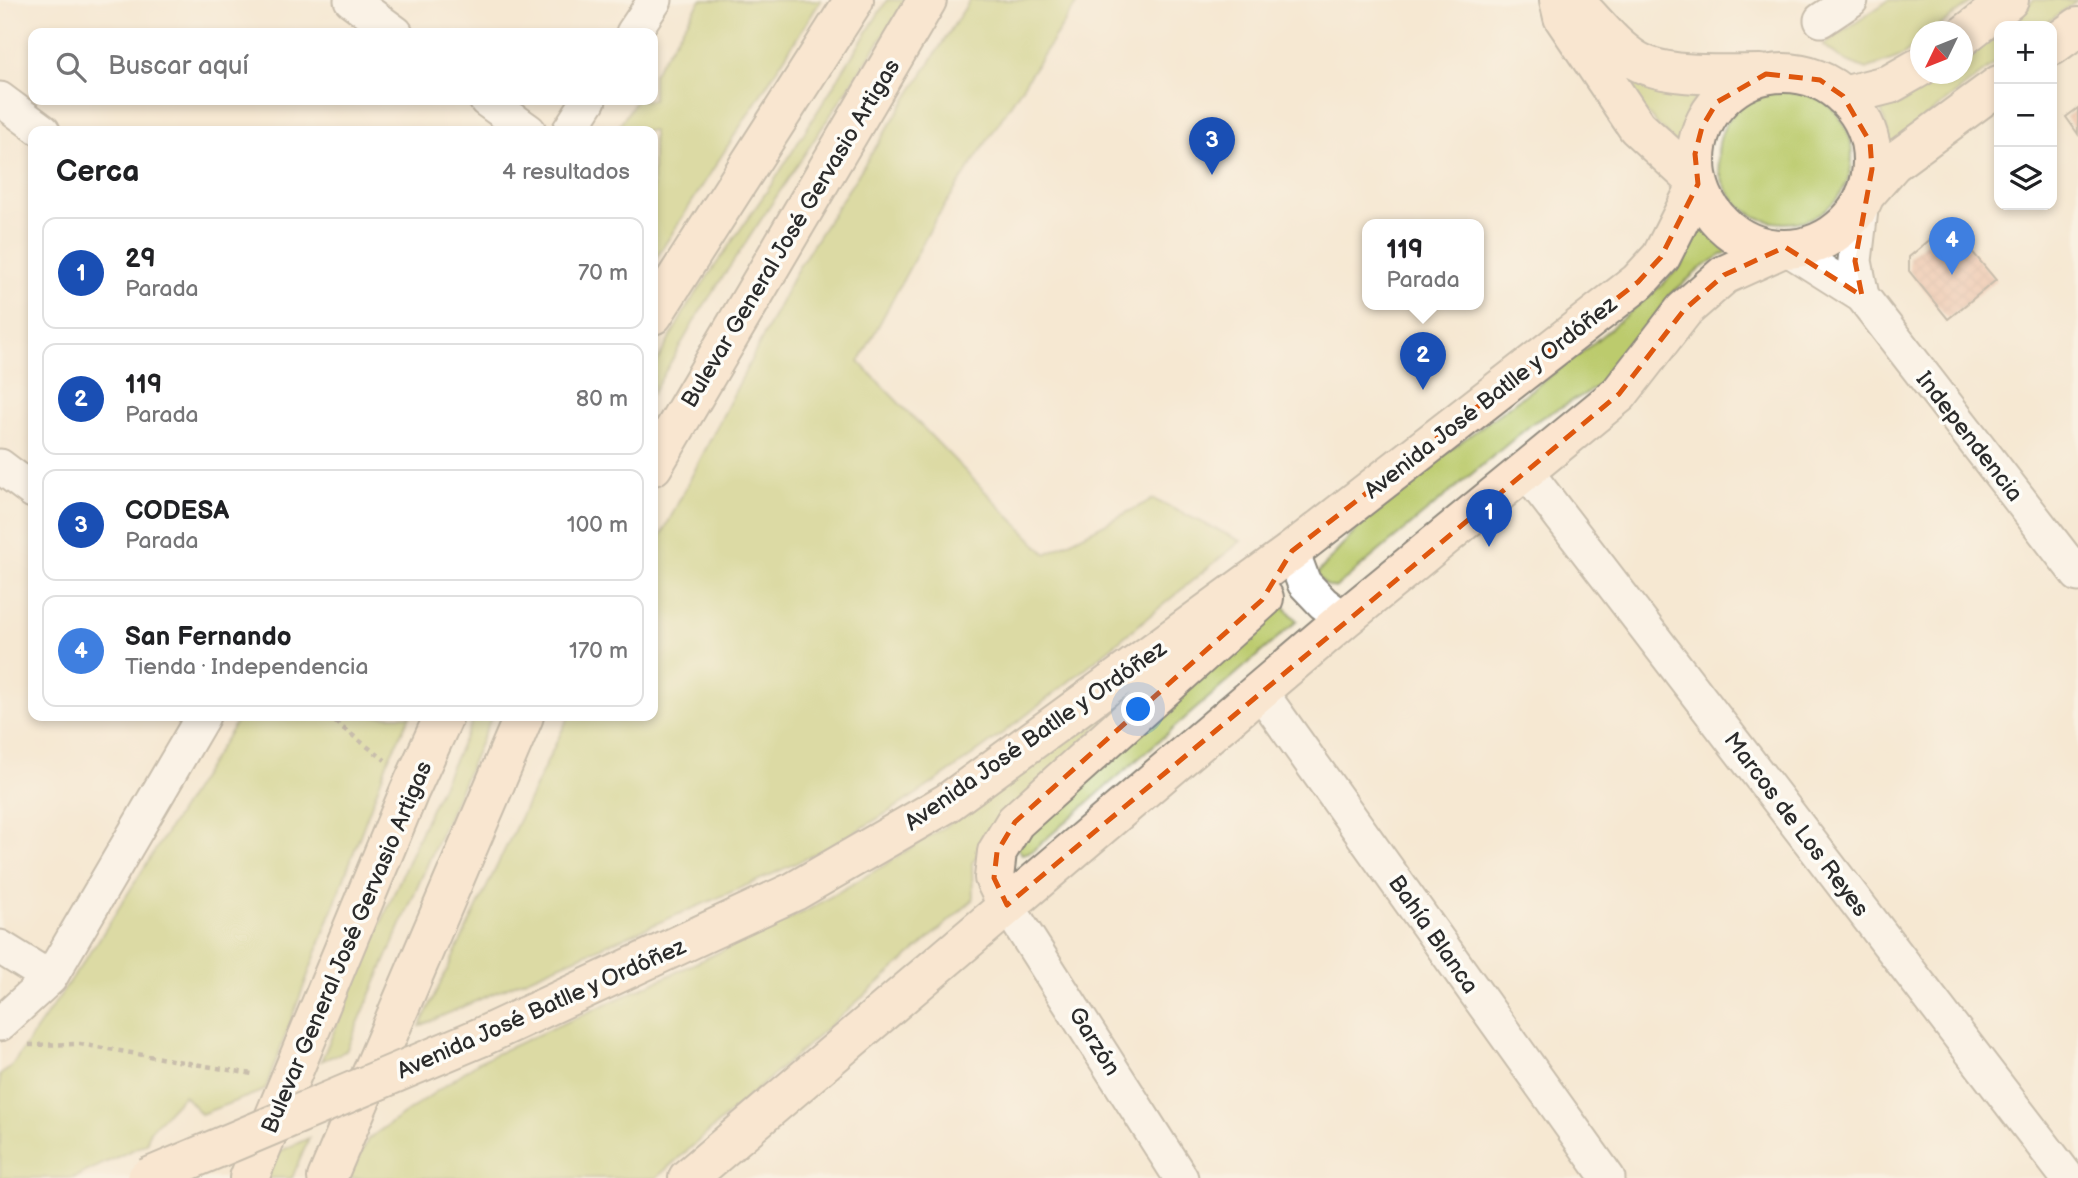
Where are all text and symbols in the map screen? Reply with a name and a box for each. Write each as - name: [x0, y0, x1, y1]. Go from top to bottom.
- north arrow: [1910, 21, 1973, 84]
- map controls: [1994, 21, 2057, 210]
- button: +: [1994, 21, 2057, 84]
- search box: [28, 28, 658, 105]
- icon: search: [52, 48, 90, 86]
- text: Buscar aquí: [108, 51, 249, 82]
- street label: Bulevar General José Gervasio Artigas: [675, 54, 906, 413]
- button: −: [1994, 84, 2057, 147]
- pin: 3: [1189, 117, 1235, 175]
- button: layers: [1994, 147, 2057, 210]
- text: Cerca: [56, 154, 139, 190]
- text: 4 resultados: [502, 158, 630, 186]
- pin: 4: [1929, 217, 1975, 275]
- popup: [1362, 219, 1484, 310]
- text: 119: [1386, 235, 1423, 266]
- text: 29: [125, 244, 156, 275]
- text: 1: [76, 259, 86, 287]
- text: 70 m: [578, 259, 628, 287]
- text: Parada: [1386, 266, 1460, 294]
- text: Parada: [125, 275, 199, 303]
- street label: Avenida José Batlle y Ordóñez: [1359, 290, 1623, 505]
- pin: 2: [1400, 332, 1446, 390]
- street label: Independencia: [1910, 366, 2029, 507]
- text: 119: [125, 370, 162, 401]
- text: 2: [74, 385, 88, 413]
- text: 80 m: [576, 385, 628, 413]
- text: Parada: [125, 401, 199, 429]
- pin: 1: [1466, 489, 1512, 547]
- text: CODESA: [125, 496, 229, 527]
- text: 3: [74, 511, 88, 539]
- text: 100 m: [567, 511, 628, 539]
- text: Parada: [125, 527, 199, 555]
- text: San Fernando: [125, 622, 291, 653]
- street label: Avenida José Batlle y Ordóñez: [899, 634, 1173, 837]
- text: 4: [74, 637, 88, 665]
- text: 170 m: [569, 637, 628, 665]
- text: Tienda · Independencia: [125, 653, 368, 681]
- your location: [1121, 692, 1155, 726]
- street label: Marcos de Los Reyes: [1718, 727, 1875, 922]
- street label: Bulevar General José Gervasio Artigas: [256, 757, 438, 1138]
- street label: Bahía Blanca: [1382, 870, 1484, 999]
- street label: Avenida José Batlle y Ordóñez: [393, 932, 691, 1085]
- street label: Garzón: [1062, 1002, 1126, 1081]

